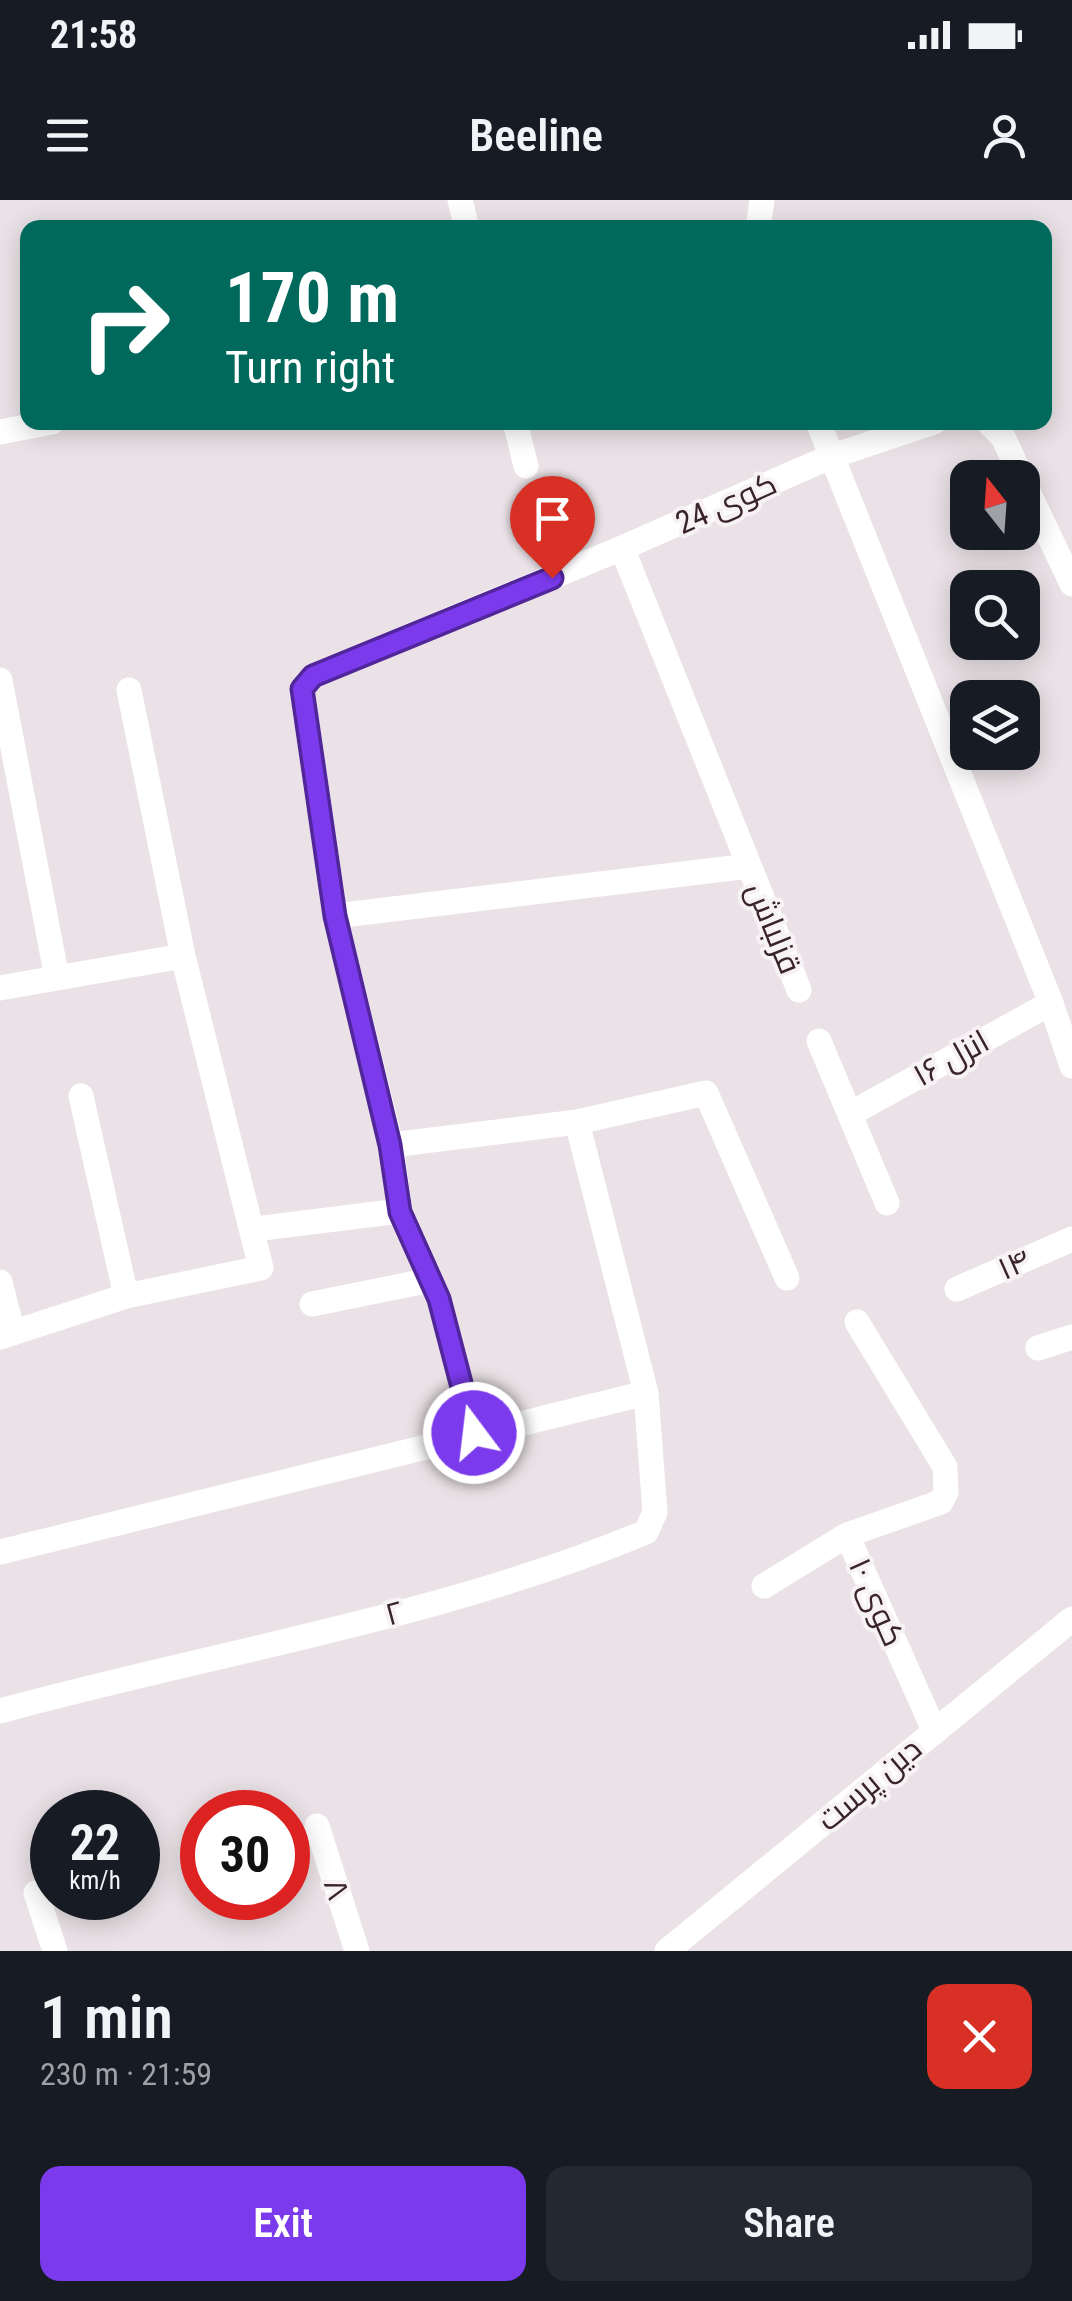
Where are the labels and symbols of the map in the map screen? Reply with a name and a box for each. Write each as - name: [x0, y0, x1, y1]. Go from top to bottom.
- north arrow: [950, 460, 1040, 550]
- street label: کوی 24: [670, 464, 782, 542]
- pin: [510, 476, 595, 579]
- street label: قزلباش: [739, 877, 809, 979]
- street label: ۱۶ انزل: [907, 1022, 995, 1094]
- street label: ۱۴: [992, 1240, 1036, 1288]
- position arrow: [422, 1381, 526, 1485]
- street label: کوی ۱۰: [841, 1552, 913, 1652]
- street label: ۲: [381, 1592, 407, 1634]
- street label: دین پرست: [809, 1729, 930, 1840]
- speed limit sign: 30: [180, 1790, 310, 1920]
- street label: ۸: [316, 1874, 358, 1904]

